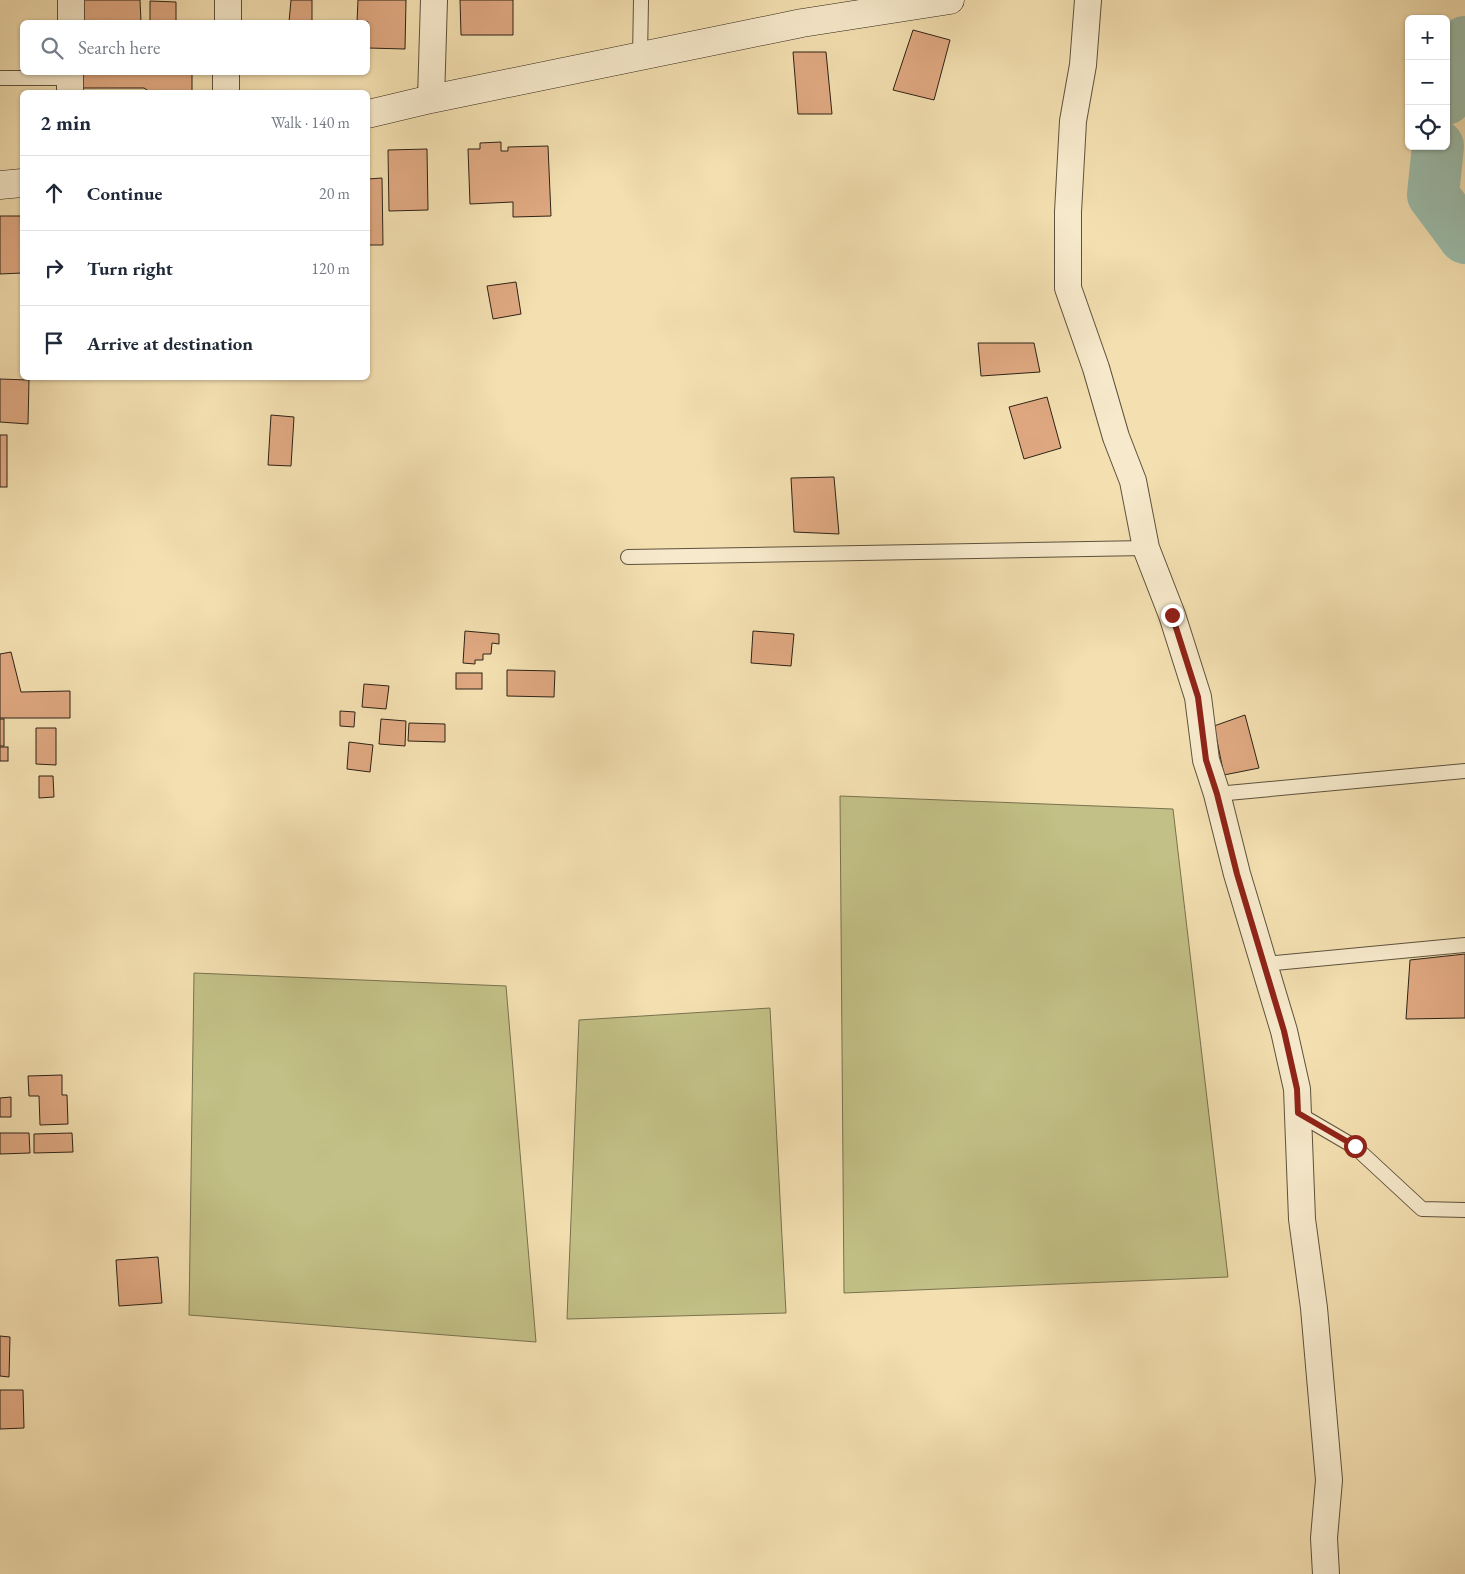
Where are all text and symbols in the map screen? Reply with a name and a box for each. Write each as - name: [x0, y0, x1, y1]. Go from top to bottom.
- map controls: [1405, 15, 1450, 150]
- button: +: [1405, 15, 1450, 60]
- search box: [20, 20, 370, 75]
- icon: search: [38, 34, 66, 62]
- text: Search here: [78, 35, 160, 60]
- button: −: [1405, 60, 1450, 105]
- button: locate: [1405, 105, 1450, 150]
- text: 2 min: [40, 109, 91, 136]
- text: Walk · 140 m: [271, 112, 350, 133]
- icon: ahead: [40, 179, 68, 207]
- text: Continue: [87, 181, 162, 206]
- text: 20 m: [319, 183, 350, 204]
- icon: right: [40, 254, 68, 282]
- text: Turn right: [87, 256, 173, 281]
- text: 120 m: [311, 258, 350, 279]
- icon: arrive: [40, 329, 68, 357]
- text: Arrive at destination: [87, 331, 253, 356]
- route end: [1161, 604, 1184, 627]
- route start: [1344, 1135, 1367, 1158]

